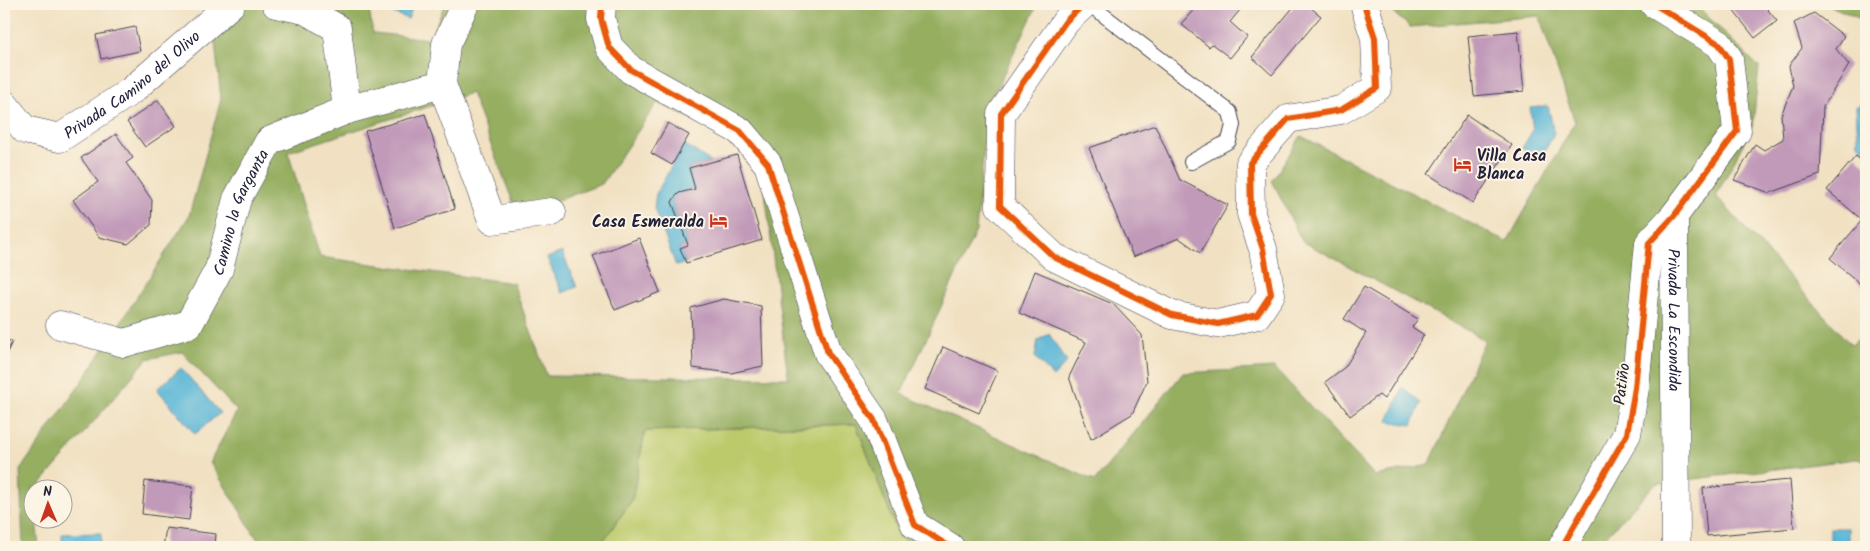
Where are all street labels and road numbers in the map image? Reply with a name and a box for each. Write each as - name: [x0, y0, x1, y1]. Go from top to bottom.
- street label: Privada Camino del Olivo: [59, 25, 207, 146]
- street label: Camino la Garganta: [207, 145, 276, 281]
- street label: Privada La Escondida: [1660, 248, 1686, 392]
- street label: Patiño: [1608, 362, 1637, 407]

